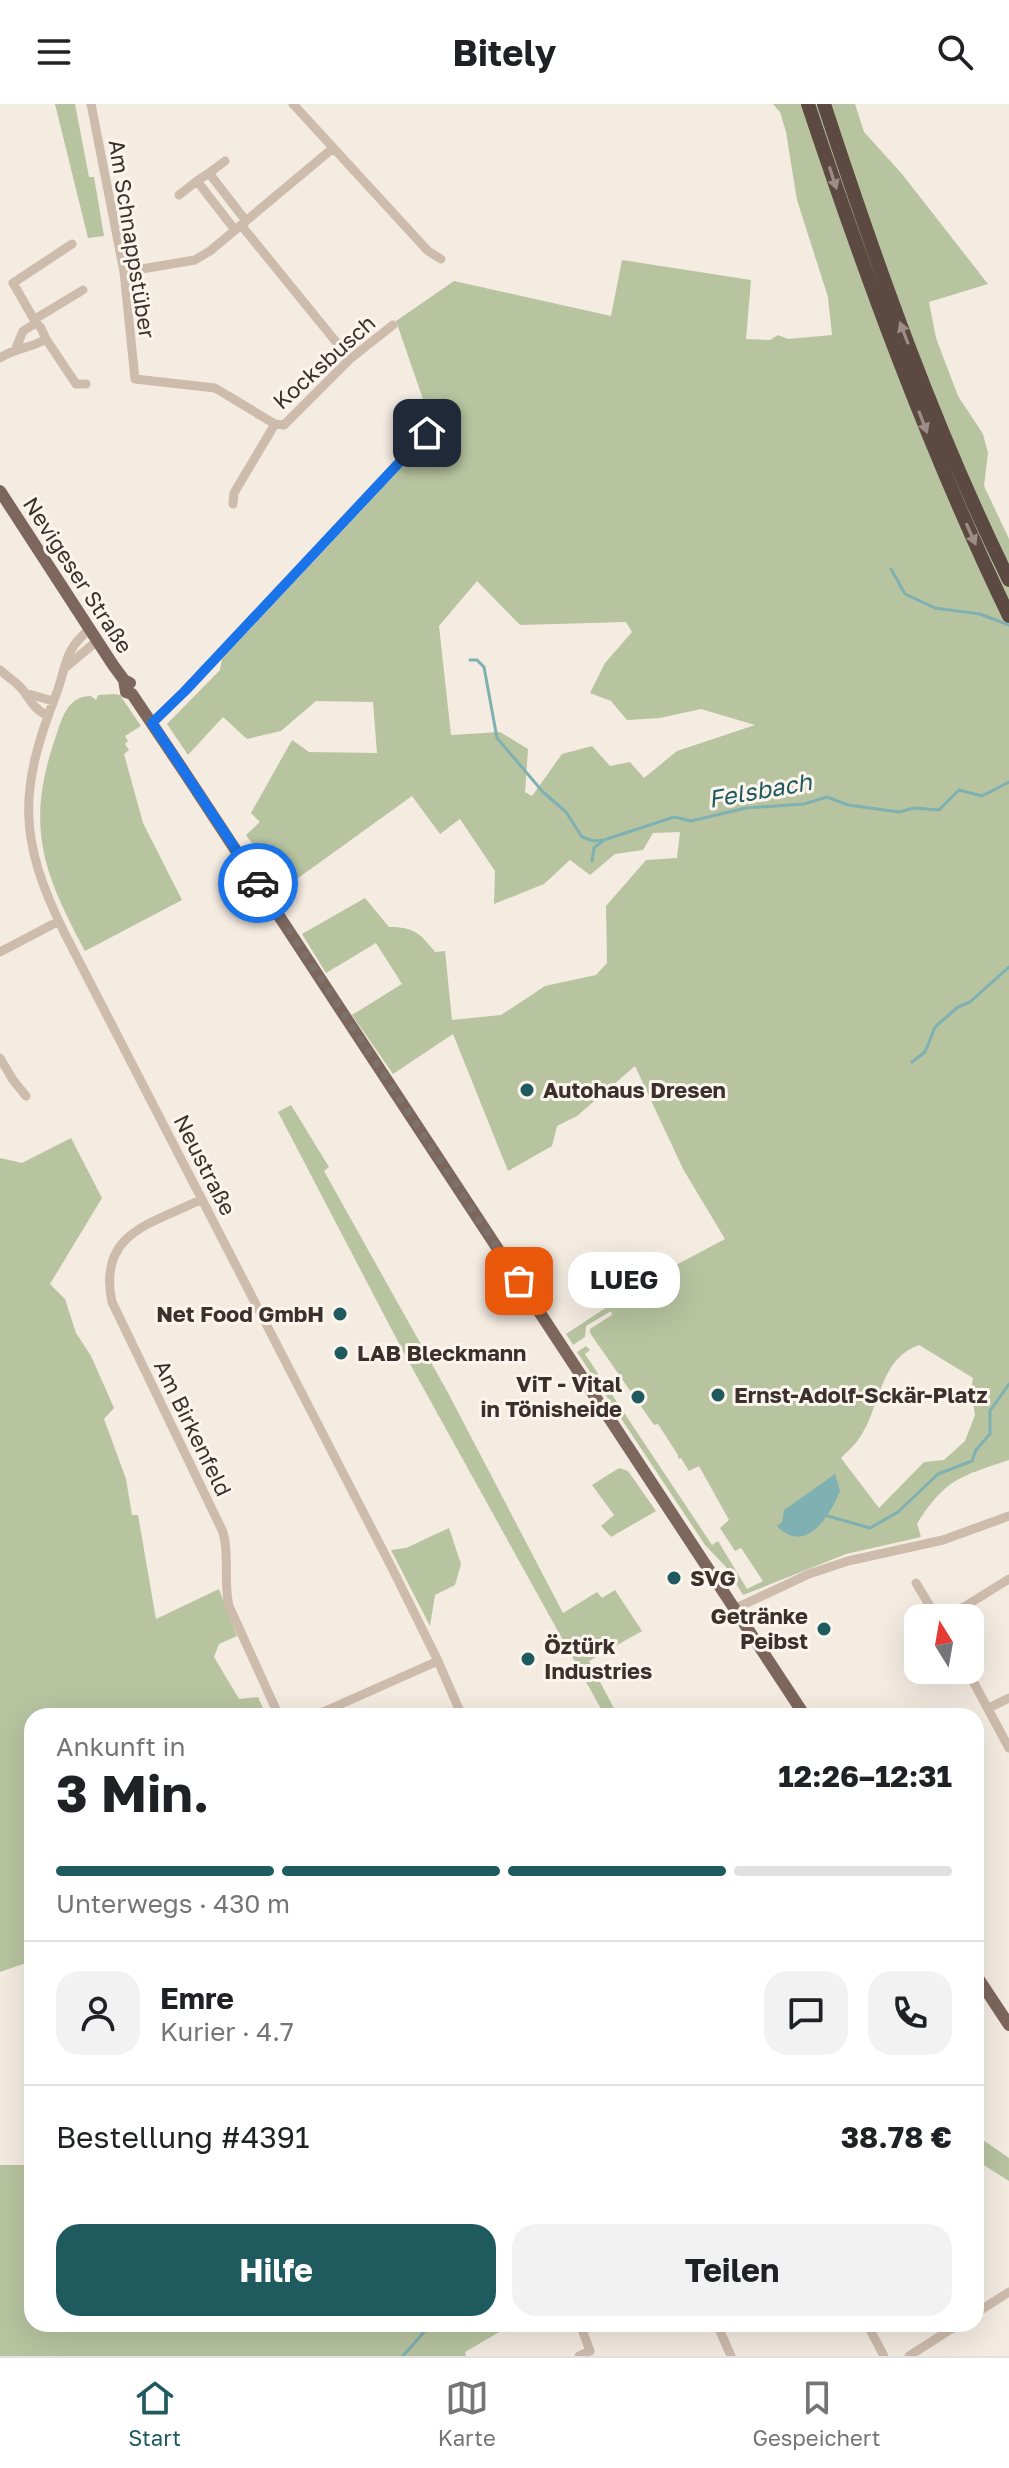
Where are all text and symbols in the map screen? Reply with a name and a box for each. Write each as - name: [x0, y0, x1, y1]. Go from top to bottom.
- icon: menu: [32, 30, 76, 74]
- icon: search: [933, 30, 977, 74]
- text: Bitely: [453, 31, 556, 74]
- street label: Am Schnappstüber: [103, 138, 162, 341]
- one-way arrow: [827, 166, 839, 190]
- street label: Kocksbusch: [267, 309, 380, 415]
- one-way arrow: [897, 321, 910, 345]
- pin: [393, 399, 461, 467]
- one-way arrow: [916, 410, 929, 434]
- icon: home: [405, 411, 449, 455]
- street label: Nevigeser Straße: [18, 492, 139, 658]
- one-way arrow: [964, 522, 978, 546]
- water label: Felsbach: [706, 766, 815, 813]
- courier: [218, 843, 298, 923]
- icon: car: [236, 861, 280, 905]
- place label: Autohaus Dresen: [543, 1076, 726, 1103]
- marker: Autohaus Dresen: [518, 1081, 536, 1099]
- street label: Neustraße: [169, 1110, 242, 1220]
- pin: [485, 1247, 553, 1315]
- callout: LUEG: [567, 1253, 679, 1309]
- icon: bag: [497, 1259, 541, 1303]
- text: LUEG: [590, 1264, 658, 1295]
- place label: Net Food GmbH: [156, 1300, 324, 1327]
- marker: Net Food GmbH: [331, 1305, 349, 1323]
- place label: LAB Bleckmann: [357, 1339, 526, 1366]
- marker: LAB Bleckmann: [332, 1344, 350, 1362]
- street label: Am Birkenfeld: [149, 1355, 238, 1500]
- place label: ViT - Vital in Tönisheide: [480, 1370, 622, 1422]
- place label: Ernst-Adolf-Sckär-Platz: [734, 1381, 988, 1408]
- marker: Ernst-Adolf-Sckär-Platz: [709, 1386, 727, 1404]
- marker: ViT - Vital in Tönisheide: [629, 1388, 647, 1406]
- place label: SVG: [690, 1564, 736, 1591]
- marker: SVG: [665, 1569, 683, 1587]
- place label: Getränke Peibst: [711, 1602, 808, 1654]
- north arrow: [904, 1604, 984, 1684]
- map controls: [904, 1604, 984, 1684]
- marker: Getränke Peibst: [815, 1620, 833, 1638]
- place label: Öztürk Industries: [544, 1632, 652, 1684]
- marker: Öztürk Industries: [519, 1650, 537, 1668]
- text: Ankunft in: [56, 1731, 185, 1762]
- text: 12:26–12:31: [778, 1758, 952, 1794]
- text: 3 Min.: [56, 1761, 209, 1823]
- text: Unterwegs · 430 m: [56, 1888, 290, 1919]
- button: person: [56, 1971, 140, 2055]
- button: chat: [764, 1971, 848, 2055]
- button: phone: [868, 1971, 952, 2055]
- text: Emre: [160, 1980, 234, 2016]
- text: Kurier · 4.7: [160, 2016, 294, 2047]
- text: Bestellung #4391: [56, 2119, 310, 2155]
- text: 38.78 €: [841, 2119, 952, 2155]
- button: Hilfe: [56, 2224, 496, 2316]
- button: Teilen: [512, 2224, 952, 2316]
- tab: Start: [128, 2376, 181, 2451]
- tab: Karte: [438, 2376, 496, 2451]
- tab: Gespeichert: [752, 2376, 881, 2451]

